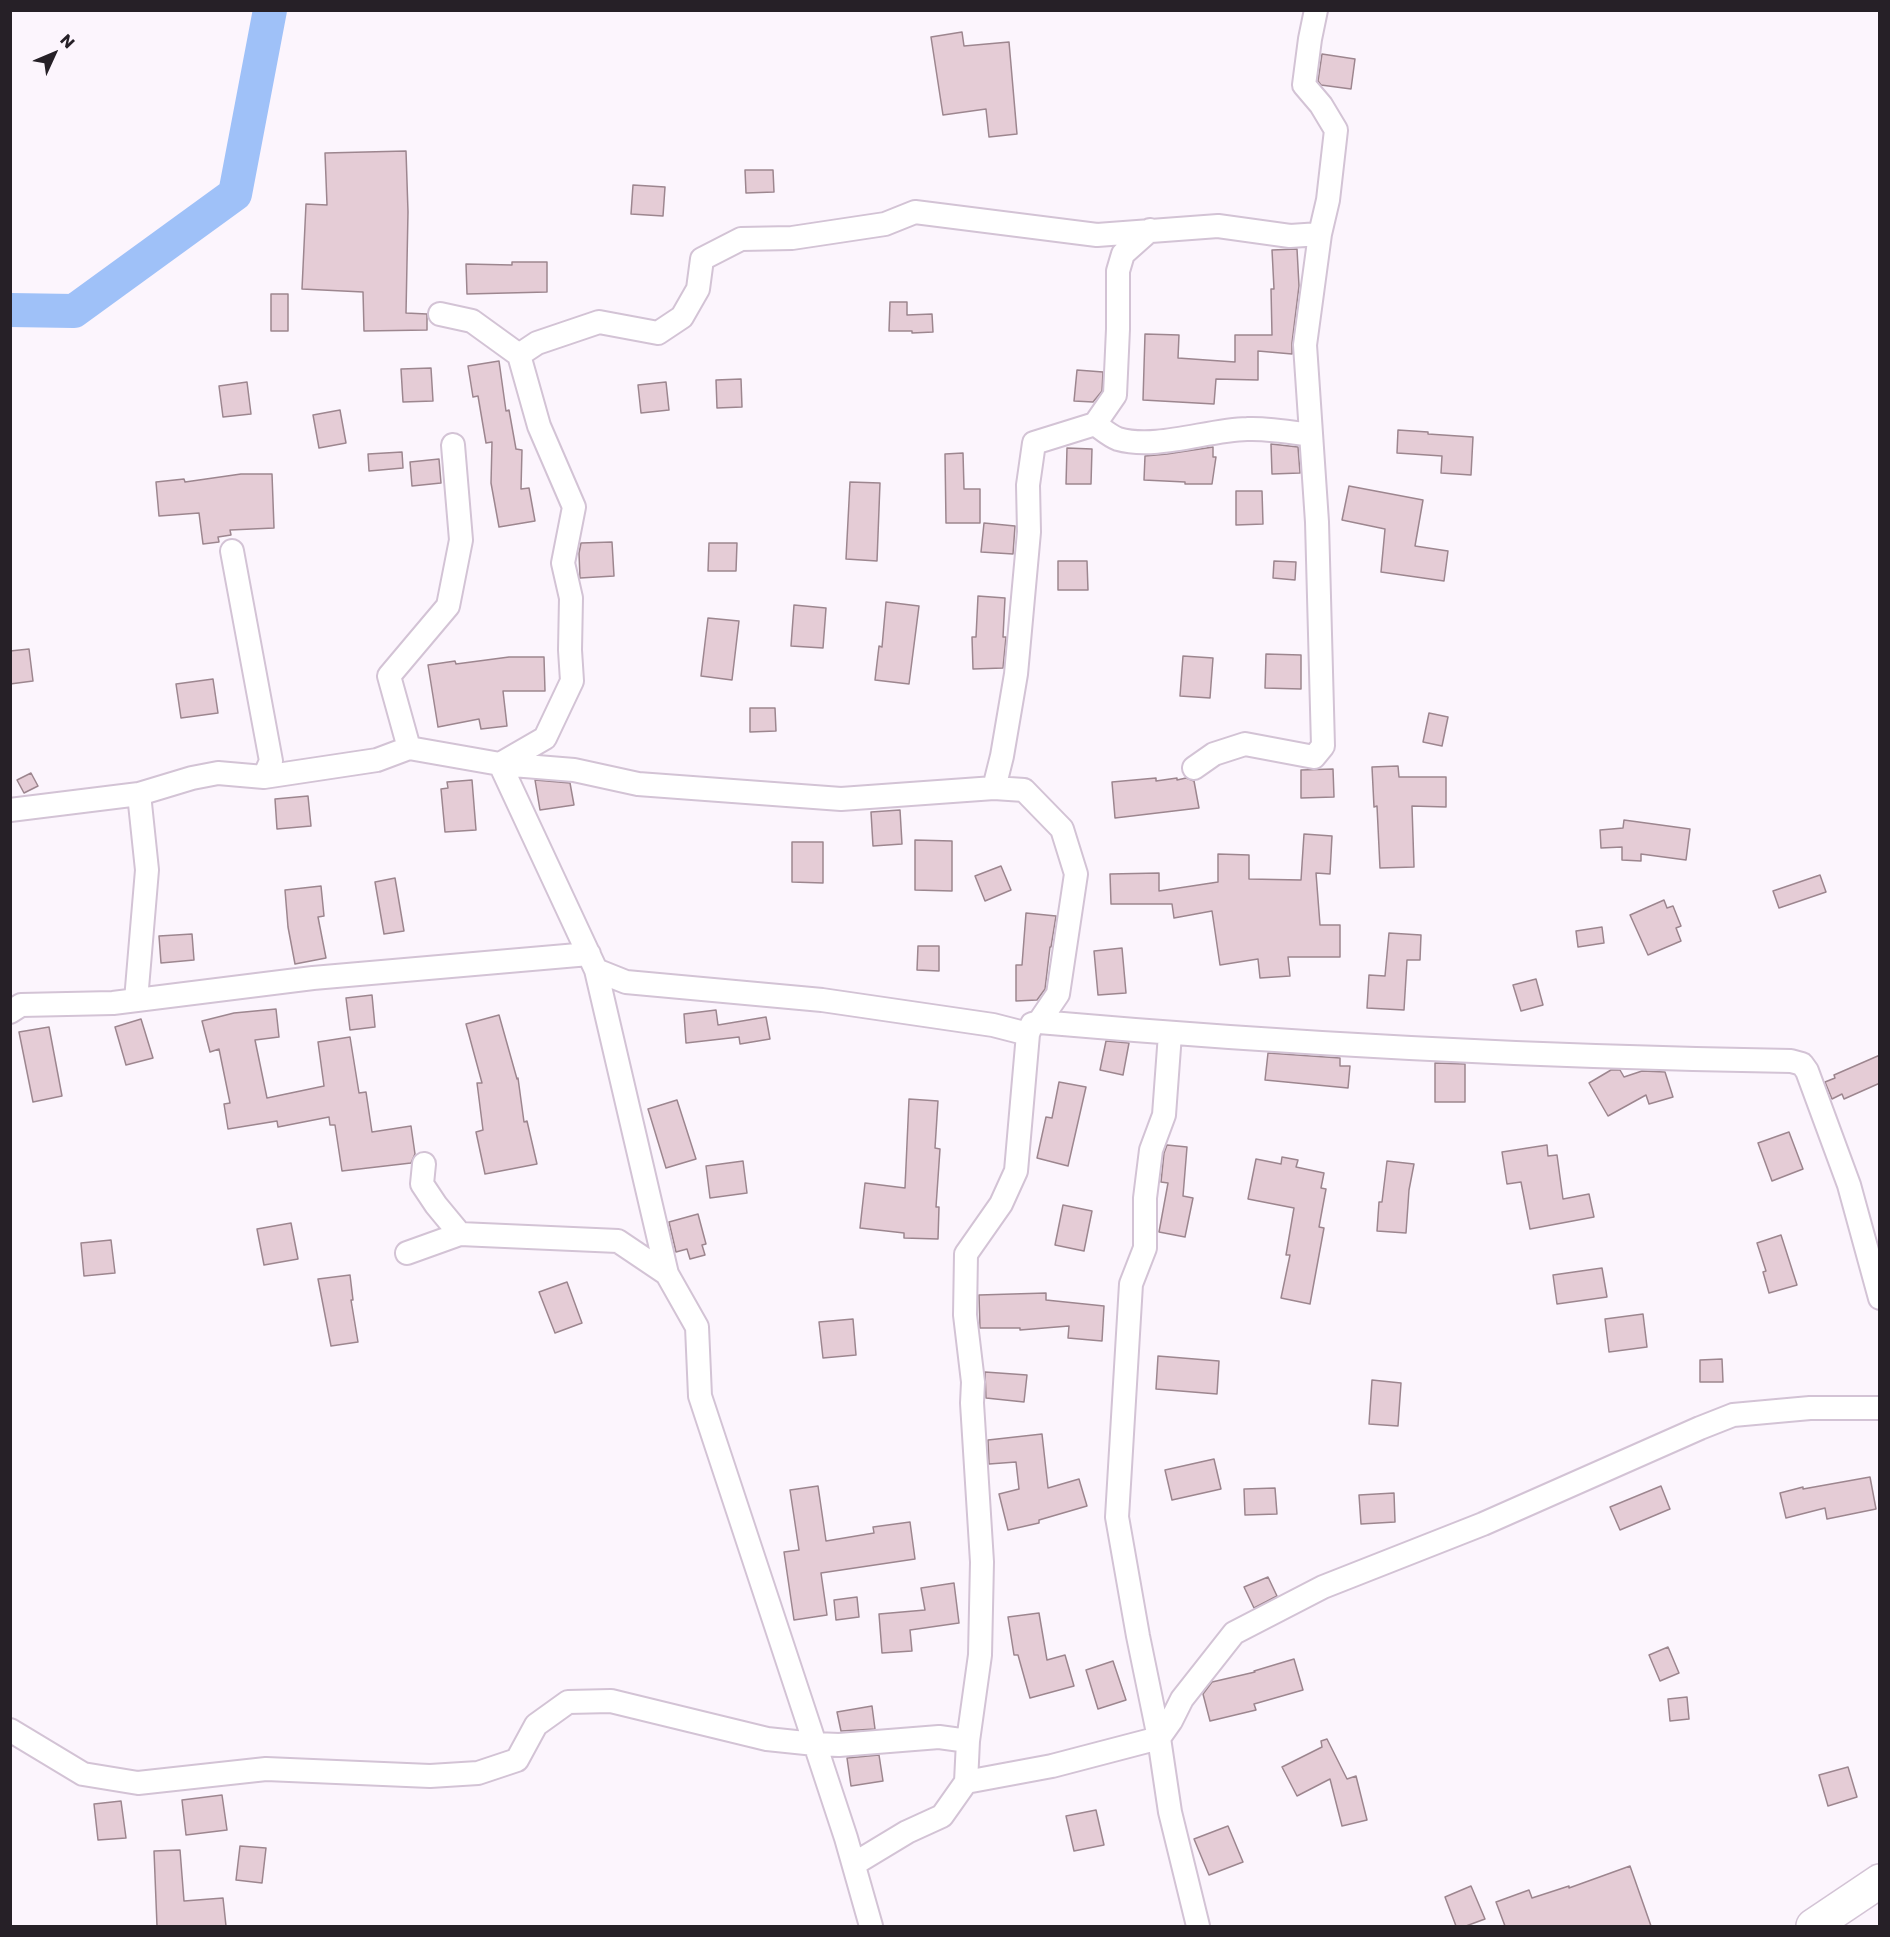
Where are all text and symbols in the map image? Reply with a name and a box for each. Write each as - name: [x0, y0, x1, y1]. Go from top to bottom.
- north arrow: [24, 24, 84, 84]
- text: N: [55, 29, 80, 53]

